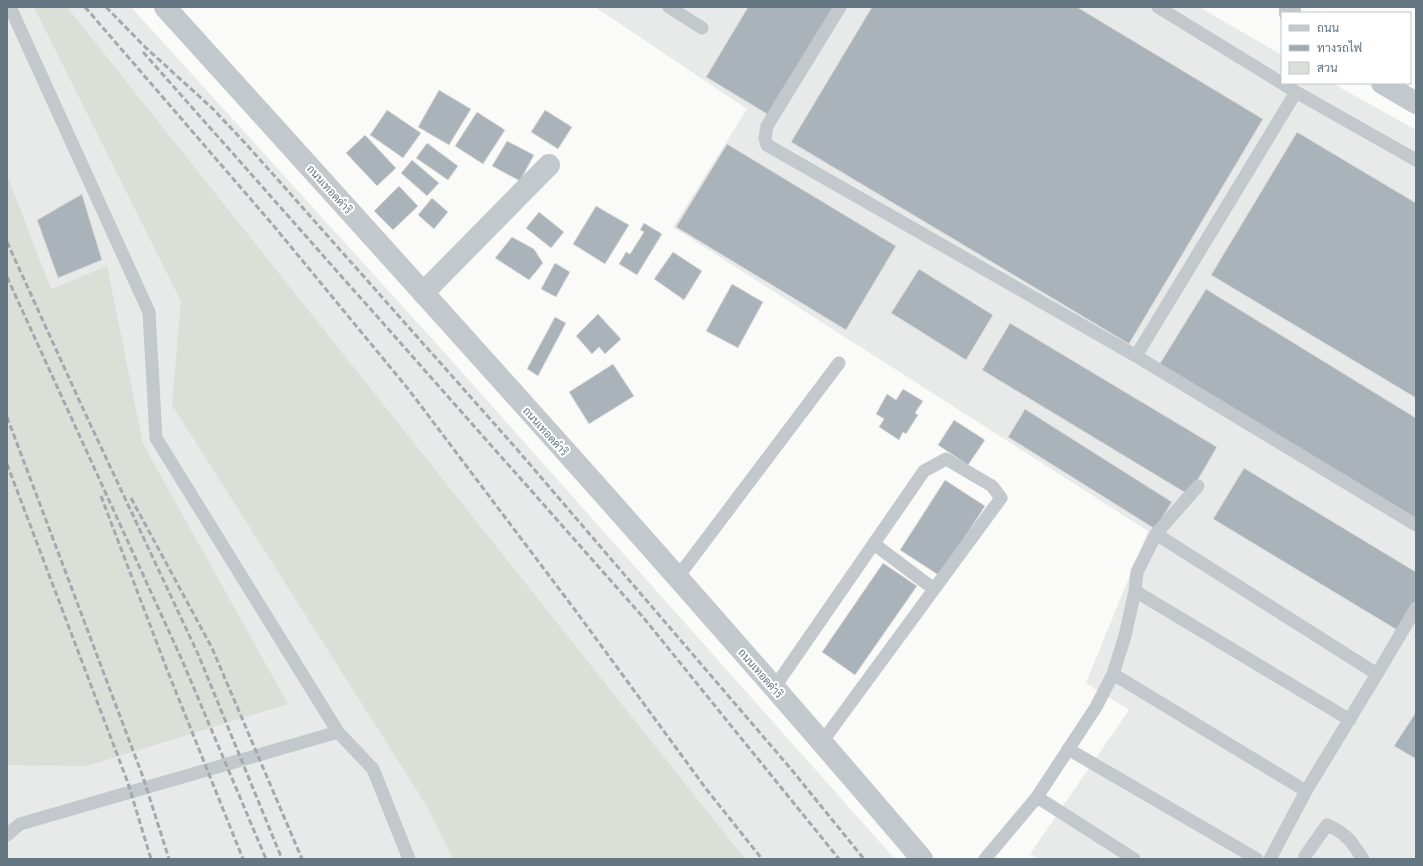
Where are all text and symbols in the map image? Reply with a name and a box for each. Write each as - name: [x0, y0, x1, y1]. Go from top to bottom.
- legend: [1281, 12, 1411, 84]
- text: ถนน: [1317, 20, 1340, 35]
- text: ทางรถไฟ: [1317, 40, 1362, 55]
- text: สวน: [1317, 60, 1338, 75]
- street label: ถนนเทอดดำริ: [305, 162, 355, 216]
- street label: ถนนเทอดดำริ: [521, 404, 571, 458]
- street label: ถนนเทอดดำริ: [736, 646, 786, 700]

